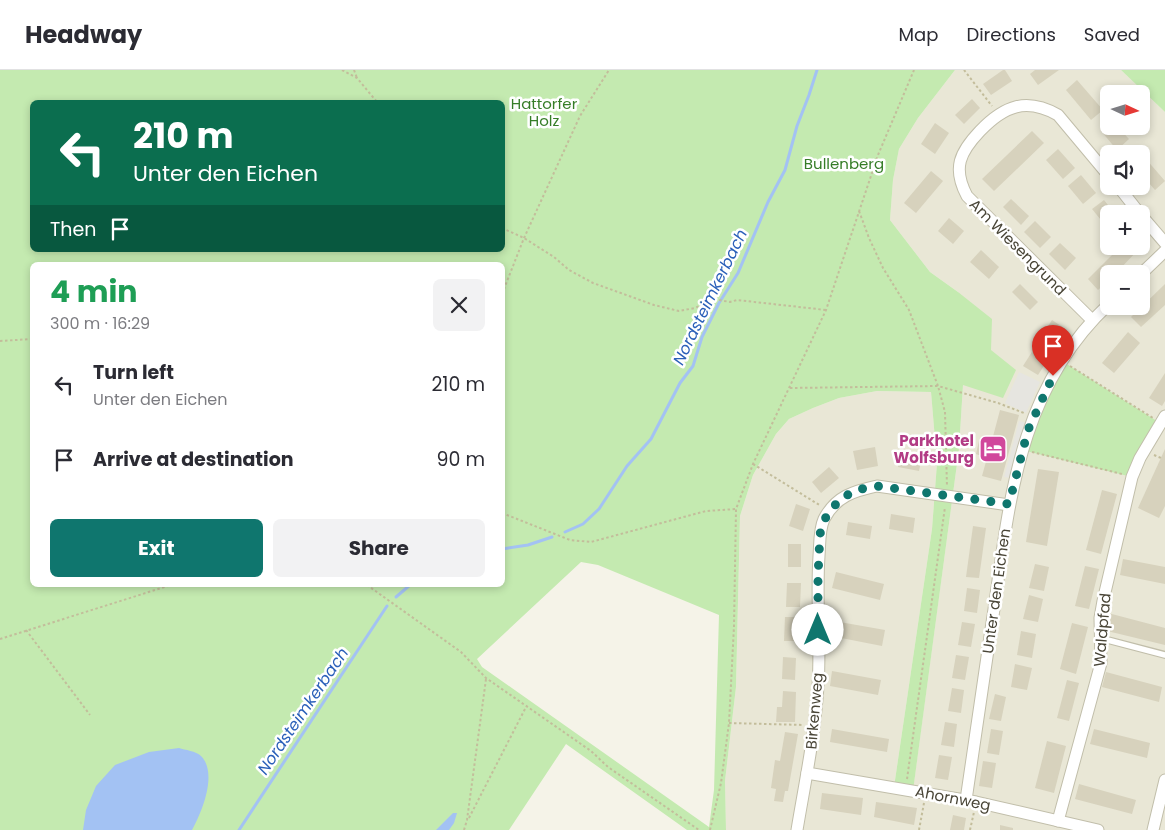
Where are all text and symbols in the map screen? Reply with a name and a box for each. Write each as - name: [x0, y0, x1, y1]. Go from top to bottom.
- text: Headway: [25, 18, 142, 51]
- text: Map: [899, 22, 938, 47]
- text: Directions: [966, 22, 1056, 47]
- text: Saved: [1084, 22, 1140, 47]
- north arrow: [1100, 85, 1150, 135]
- map controls: [1100, 85, 1150, 315]
- park label: Hattorfer Holz: [511, 93, 578, 131]
- text: 210 m: [133, 111, 233, 160]
- icon: left: [50, 120, 115, 185]
- button: sound: [1100, 145, 1150, 195]
- park label: Bullenberg: [804, 153, 884, 174]
- text: Unter den Eichen: [133, 158, 318, 189]
- street label: Am Wiesengrund: [965, 194, 1071, 300]
- button: +: [1100, 205, 1150, 255]
- icon: arrive: [106, 215, 134, 243]
- text: Then: [50, 216, 96, 243]
- water label: Nordsteimkerbach: [667, 225, 753, 369]
- button: −: [1100, 265, 1150, 315]
- text: 4 min: [50, 270, 138, 313]
- button: close: [433, 279, 485, 331]
- text: 300 m · 16:29: [50, 312, 150, 335]
- pin: [1032, 325, 1074, 376]
- icon: arrive: [1039, 332, 1067, 360]
- text: Turn left: [93, 359, 174, 386]
- icon: left: [50, 371, 78, 399]
- text: 210 m: [431, 371, 485, 398]
- text: Unter den Eichen: [93, 388, 228, 411]
- place label: Parkhotel Wolfsburg: [894, 430, 974, 468]
- hotel icon: Parkhotel Wolfsburg: [978, 434, 1008, 464]
- icon: arrive: [50, 446, 78, 474]
- text: Arrive at destination: [93, 446, 294, 473]
- text: 90 m: [436, 446, 485, 473]
- button: Exit: [50, 519, 263, 577]
- button: Share: [273, 519, 485, 577]
- street label: Unter den Eichen: [977, 527, 1015, 655]
- street label: Waldpfad: [1088, 592, 1116, 668]
- position arrow: [791, 603, 843, 655]
- water label: Nordsteimkerbach: [252, 643, 354, 779]
- street label: Birkenweg: [800, 672, 828, 750]
- street label: Ahornweg: [914, 780, 992, 816]

